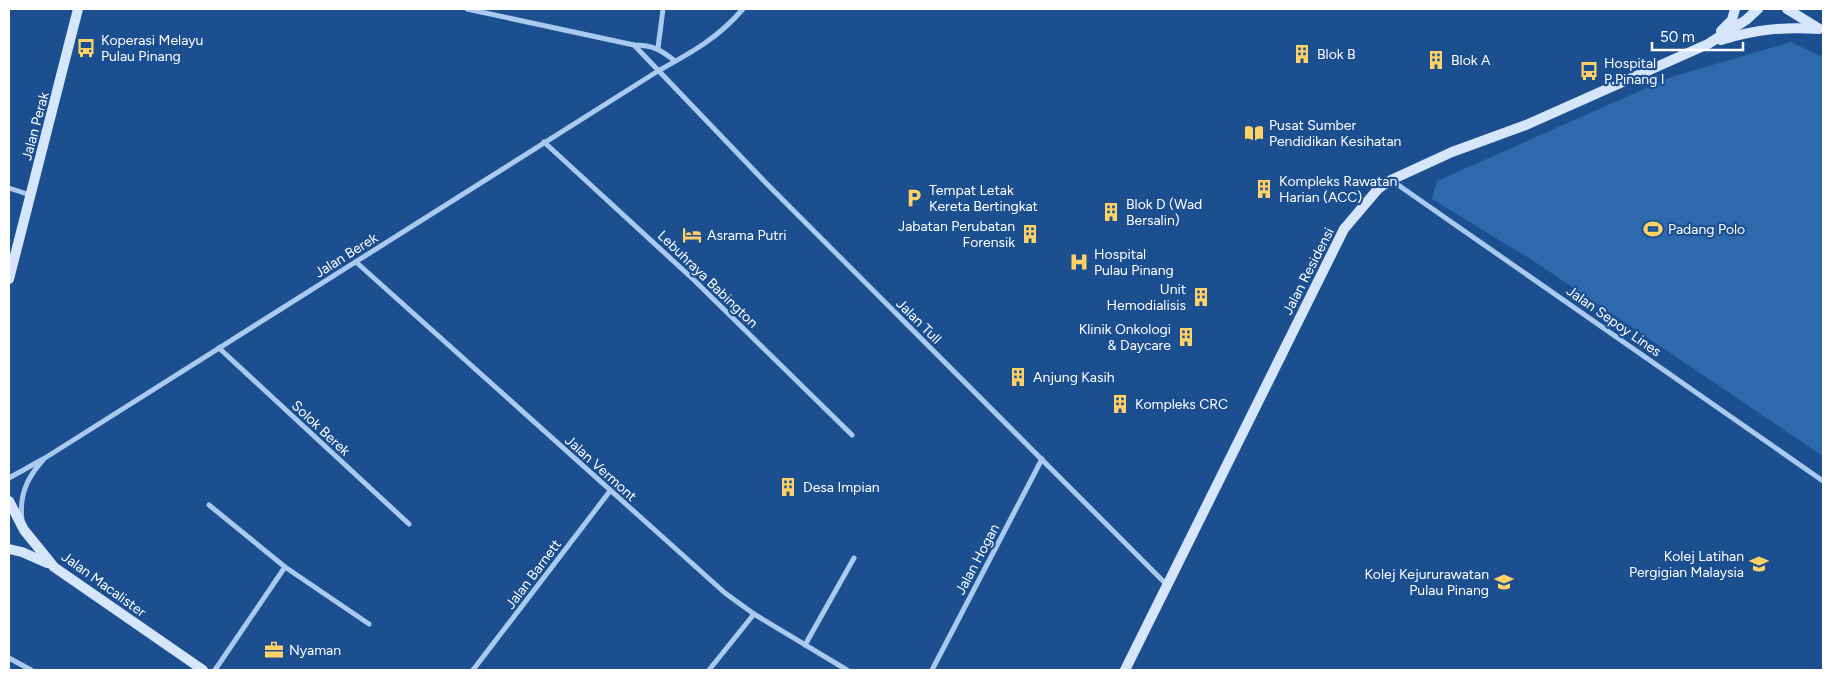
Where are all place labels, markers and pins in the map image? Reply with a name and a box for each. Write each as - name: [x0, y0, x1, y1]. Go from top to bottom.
- place label: Koperasi Melayu Pulau Pinang: [101, 32, 203, 65]
- bus stop icon: Koperasi Melayu Pulau Pinang: [75, 37, 97, 59]
- building icon: Blok B: [1291, 43, 1313, 65]
- place label: Blok B: [1317, 46, 1356, 63]
- building icon: Blok A: [1425, 49, 1447, 71]
- place label: Blok A: [1451, 52, 1491, 69]
- place label: Hospital P.Pinang I: [1604, 55, 1665, 88]
- bus stop icon: Hospital P.Pinang I: [1578, 60, 1600, 82]
- place label: Pusat Sumber Pendidikan Kesihatan: [1269, 117, 1402, 150]
- library icon: Pusat Sumber Pendidikan Kesihatan: [1243, 122, 1265, 144]
- place label: Kompleks Rawatan Harian (ACC): [1279, 173, 1397, 206]
- building icon: Kompleks Rawatan Harian (ACC): [1253, 178, 1275, 200]
- place label: Tempat Letak Kereta Bertingkat: [929, 182, 1038, 215]
- parking icon: Tempat Letak Kereta Bertingkat: [903, 187, 925, 209]
- place label: Blok D (Wad Bersalin): [1126, 196, 1202, 229]
- building icon: Blok D (Wad Bersalin): [1100, 201, 1122, 223]
- place label: Jabatan Perubatan Forensik: [898, 218, 1015, 251]
- sports icon: Padang Polo: [1642, 218, 1664, 240]
- place label: Padang Polo: [1668, 221, 1745, 238]
- building icon: Jabatan Perubatan Forensik: [1019, 223, 1041, 245]
- hotel icon: Asrama Putri: [681, 224, 703, 246]
- place label: Asrama Putri: [707, 227, 787, 244]
- place label: Hospital Pulau Pinang: [1094, 246, 1174, 279]
- hospital icon: Hospital Pulau Pinang: [1068, 251, 1090, 273]
- place label: Unit Hemodialisis: [1107, 281, 1186, 314]
- building icon: Unit Hemodialisis: [1190, 286, 1212, 308]
- place label: Klinik Onkologi & Daycare: [1079, 321, 1171, 354]
- building icon: Klinik Onkologi & Daycare: [1175, 326, 1197, 348]
- building icon: Anjung Kasih: [1007, 366, 1029, 388]
- place label: Anjung Kasih: [1033, 369, 1115, 386]
- building icon: Kompleks CRC: [1109, 393, 1131, 415]
- place label: Kompleks CRC: [1135, 396, 1228, 413]
- building icon: Desa Impian: [777, 476, 799, 498]
- place label: Desa Impian: [803, 479, 880, 496]
- place label: Kolej Latihan Pergigian Malaysia: [1629, 548, 1744, 581]
- school or university icon: Kolej Latihan Pergigian Malaysia: [1748, 553, 1770, 575]
- place label: Kolej Kejururawatan Pulau Pinang: [1364, 566, 1489, 599]
- school or university icon: Kolej Kejururawatan Pulau Pinang: [1493, 571, 1515, 593]
- office icon: Nyaman: [263, 639, 285, 661]
- place label: Nyaman: [289, 642, 341, 659]

